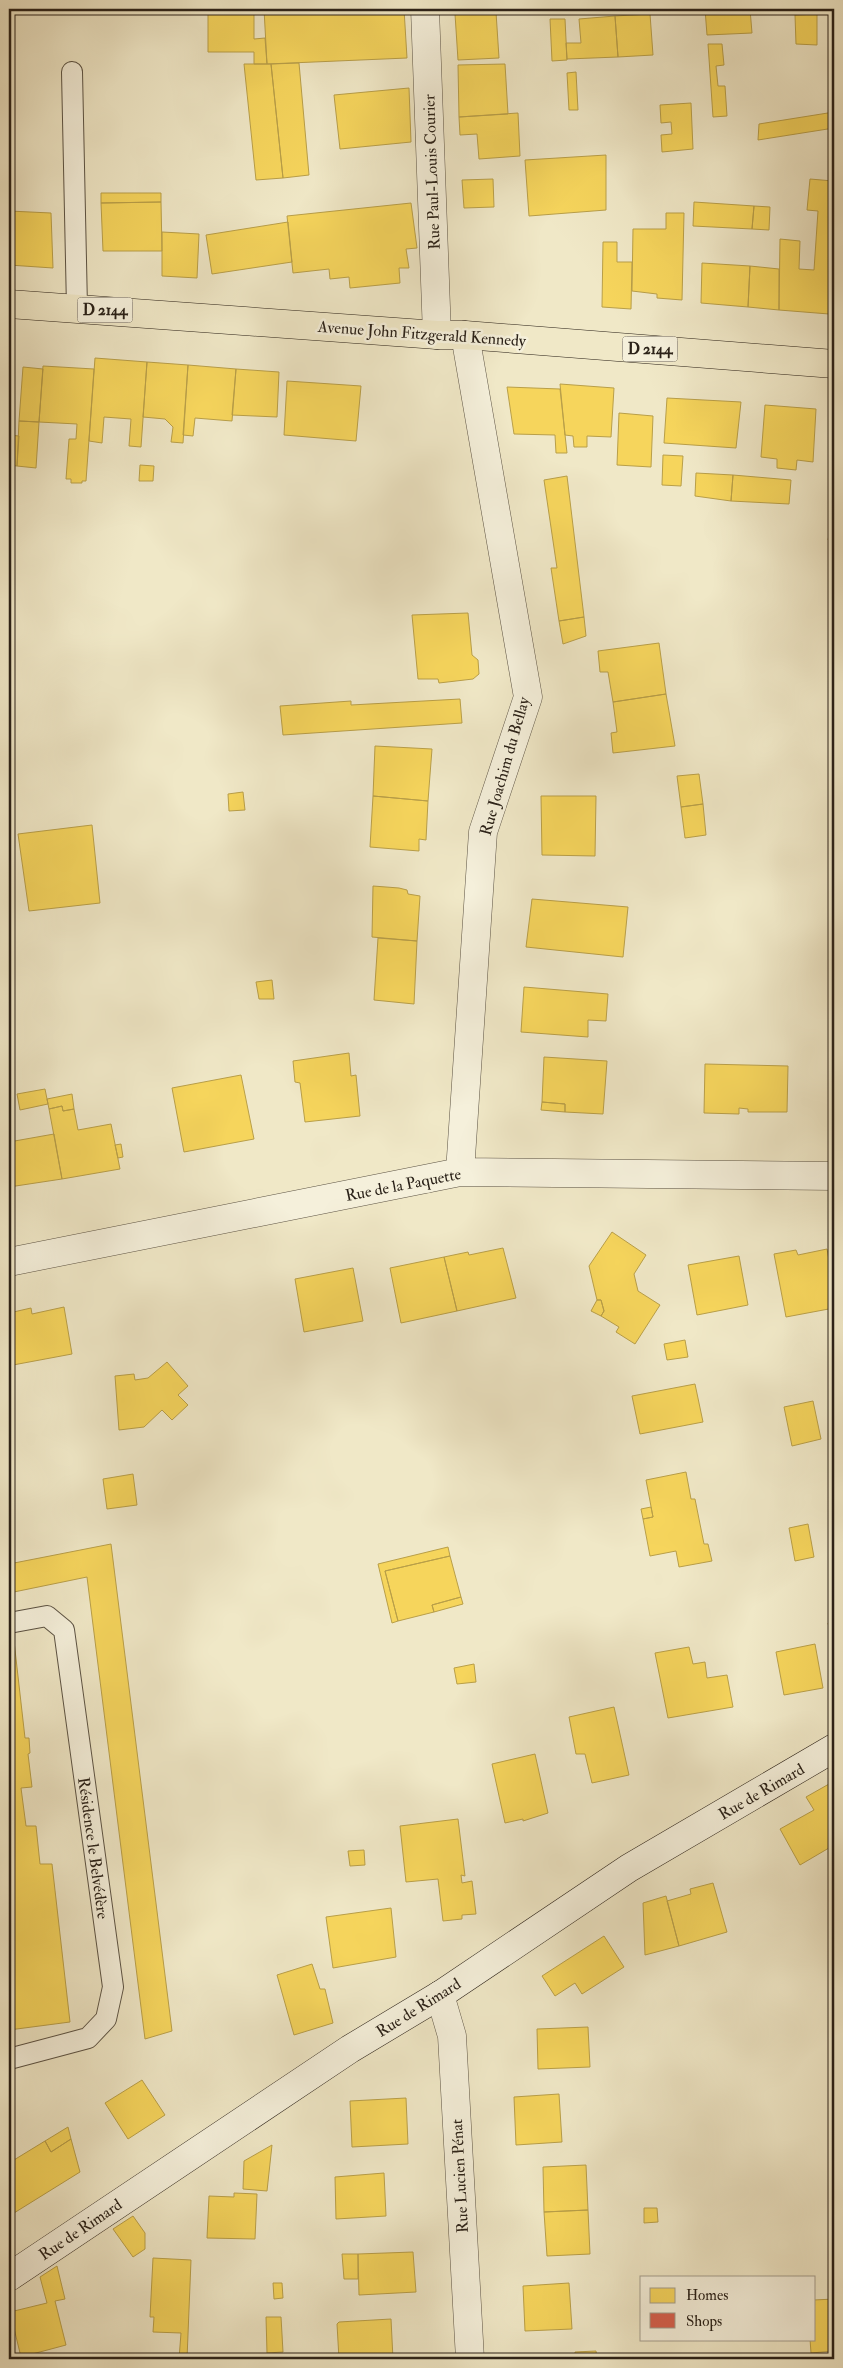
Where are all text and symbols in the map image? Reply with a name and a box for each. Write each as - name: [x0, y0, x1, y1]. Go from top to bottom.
- street label: Rue Paul-Louis Courier: [419, 94, 445, 250]
- road number: D 2144: [78, 298, 132, 322]
- street label: Avenue John Fitzgerald Kennedy: [316, 317, 528, 352]
- road number: D 2144: [622, 336, 678, 362]
- street label: Rue Joachim du Bellay: [476, 694, 536, 838]
- street label: Rue de la Paquette: [344, 1164, 463, 1206]
- street label: Rue de Rimard: [715, 1759, 808, 1825]
- street label: Résidence le Belvédère: [73, 1776, 113, 1921]
- street label: Rue de Rimard: [373, 1974, 465, 2042]
- street label: Rue Lucien Pénat: [447, 2118, 473, 2233]
- street label: Rue de Rimard: [35, 2195, 126, 2265]
- legend: [640, 2276, 816, 2340]
- text: Homes: [686, 2286, 728, 2305]
- text: Shops: [686, 2312, 722, 2332]

